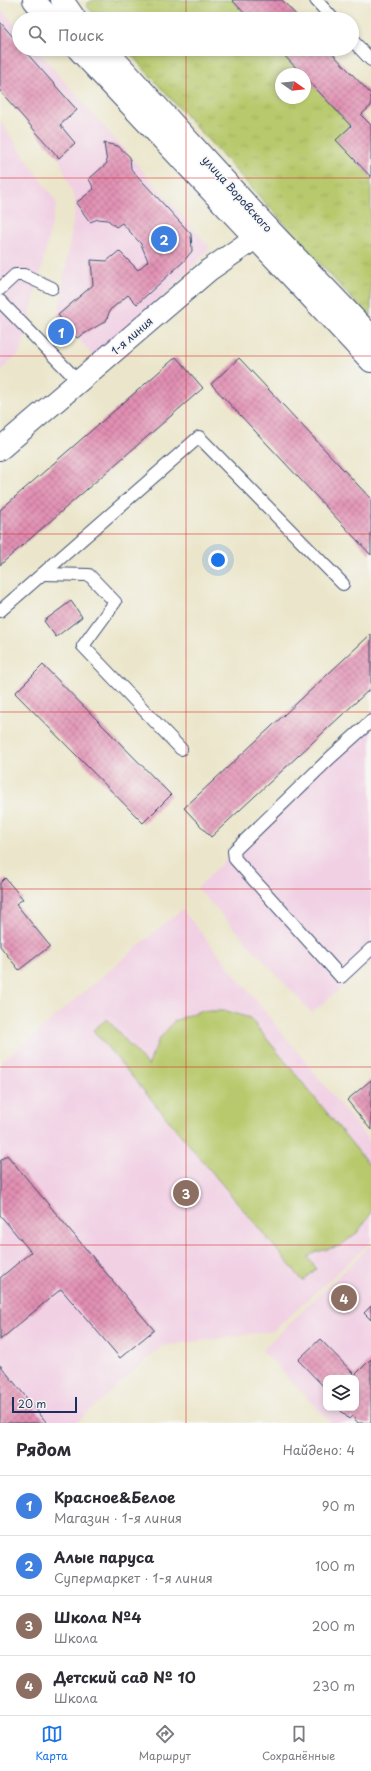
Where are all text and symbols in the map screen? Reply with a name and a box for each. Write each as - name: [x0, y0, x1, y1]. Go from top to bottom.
- search box: [12, 12, 359, 56]
- icon: search: [26, 23, 48, 45]
- text: Поиск: [58, 23, 104, 46]
- north arrow: [275, 68, 311, 104]
- street label: улица Воровского: [198, 152, 277, 236]
- pin: 2: [151, 224, 177, 254]
- street label: 1-я линия: [107, 312, 157, 359]
- pin: 1: [48, 317, 74, 347]
- your location: [208, 550, 228, 570]
- pin: 3: [173, 1178, 199, 1208]
- pin: 4: [331, 1283, 357, 1313]
- map controls: [323, 1375, 359, 1411]
- button: layers: [323, 1375, 359, 1411]
- scale bar: [12, 1395, 77, 1414]
- text: 20 m: [18, 1395, 46, 1412]
- text: Рядом: [16, 1436, 71, 1462]
- text: Найдено: 4: [283, 1440, 355, 1459]
- text: Красное&Белое: [54, 1485, 176, 1508]
- text: 1: [26, 1496, 32, 1515]
- text: 90 m: [322, 1496, 355, 1515]
- text: Магазин · 1-я линия: [54, 1508, 182, 1527]
- text: Алые паруса: [54, 1545, 155, 1568]
- text: 2: [24, 1556, 34, 1575]
- text: 100 m: [315, 1556, 355, 1575]
- text: Супермаркет · 1-я линия: [54, 1568, 213, 1587]
- text: Школа №4: [54, 1605, 141, 1628]
- text: 3: [25, 1616, 33, 1635]
- text: 200 m: [312, 1616, 355, 1635]
- text: Школа: [54, 1628, 98, 1647]
- text: Детский сад № 10: [54, 1665, 196, 1688]
- text: 4: [25, 1676, 33, 1695]
- text: 230 m: [313, 1676, 355, 1695]
- text: Школа: [54, 1688, 98, 1707]
- tab: Карта: [36, 1723, 68, 1764]
- tab: Маршрут: [139, 1723, 191, 1764]
- tab: Сохранённые: [262, 1723, 335, 1764]

